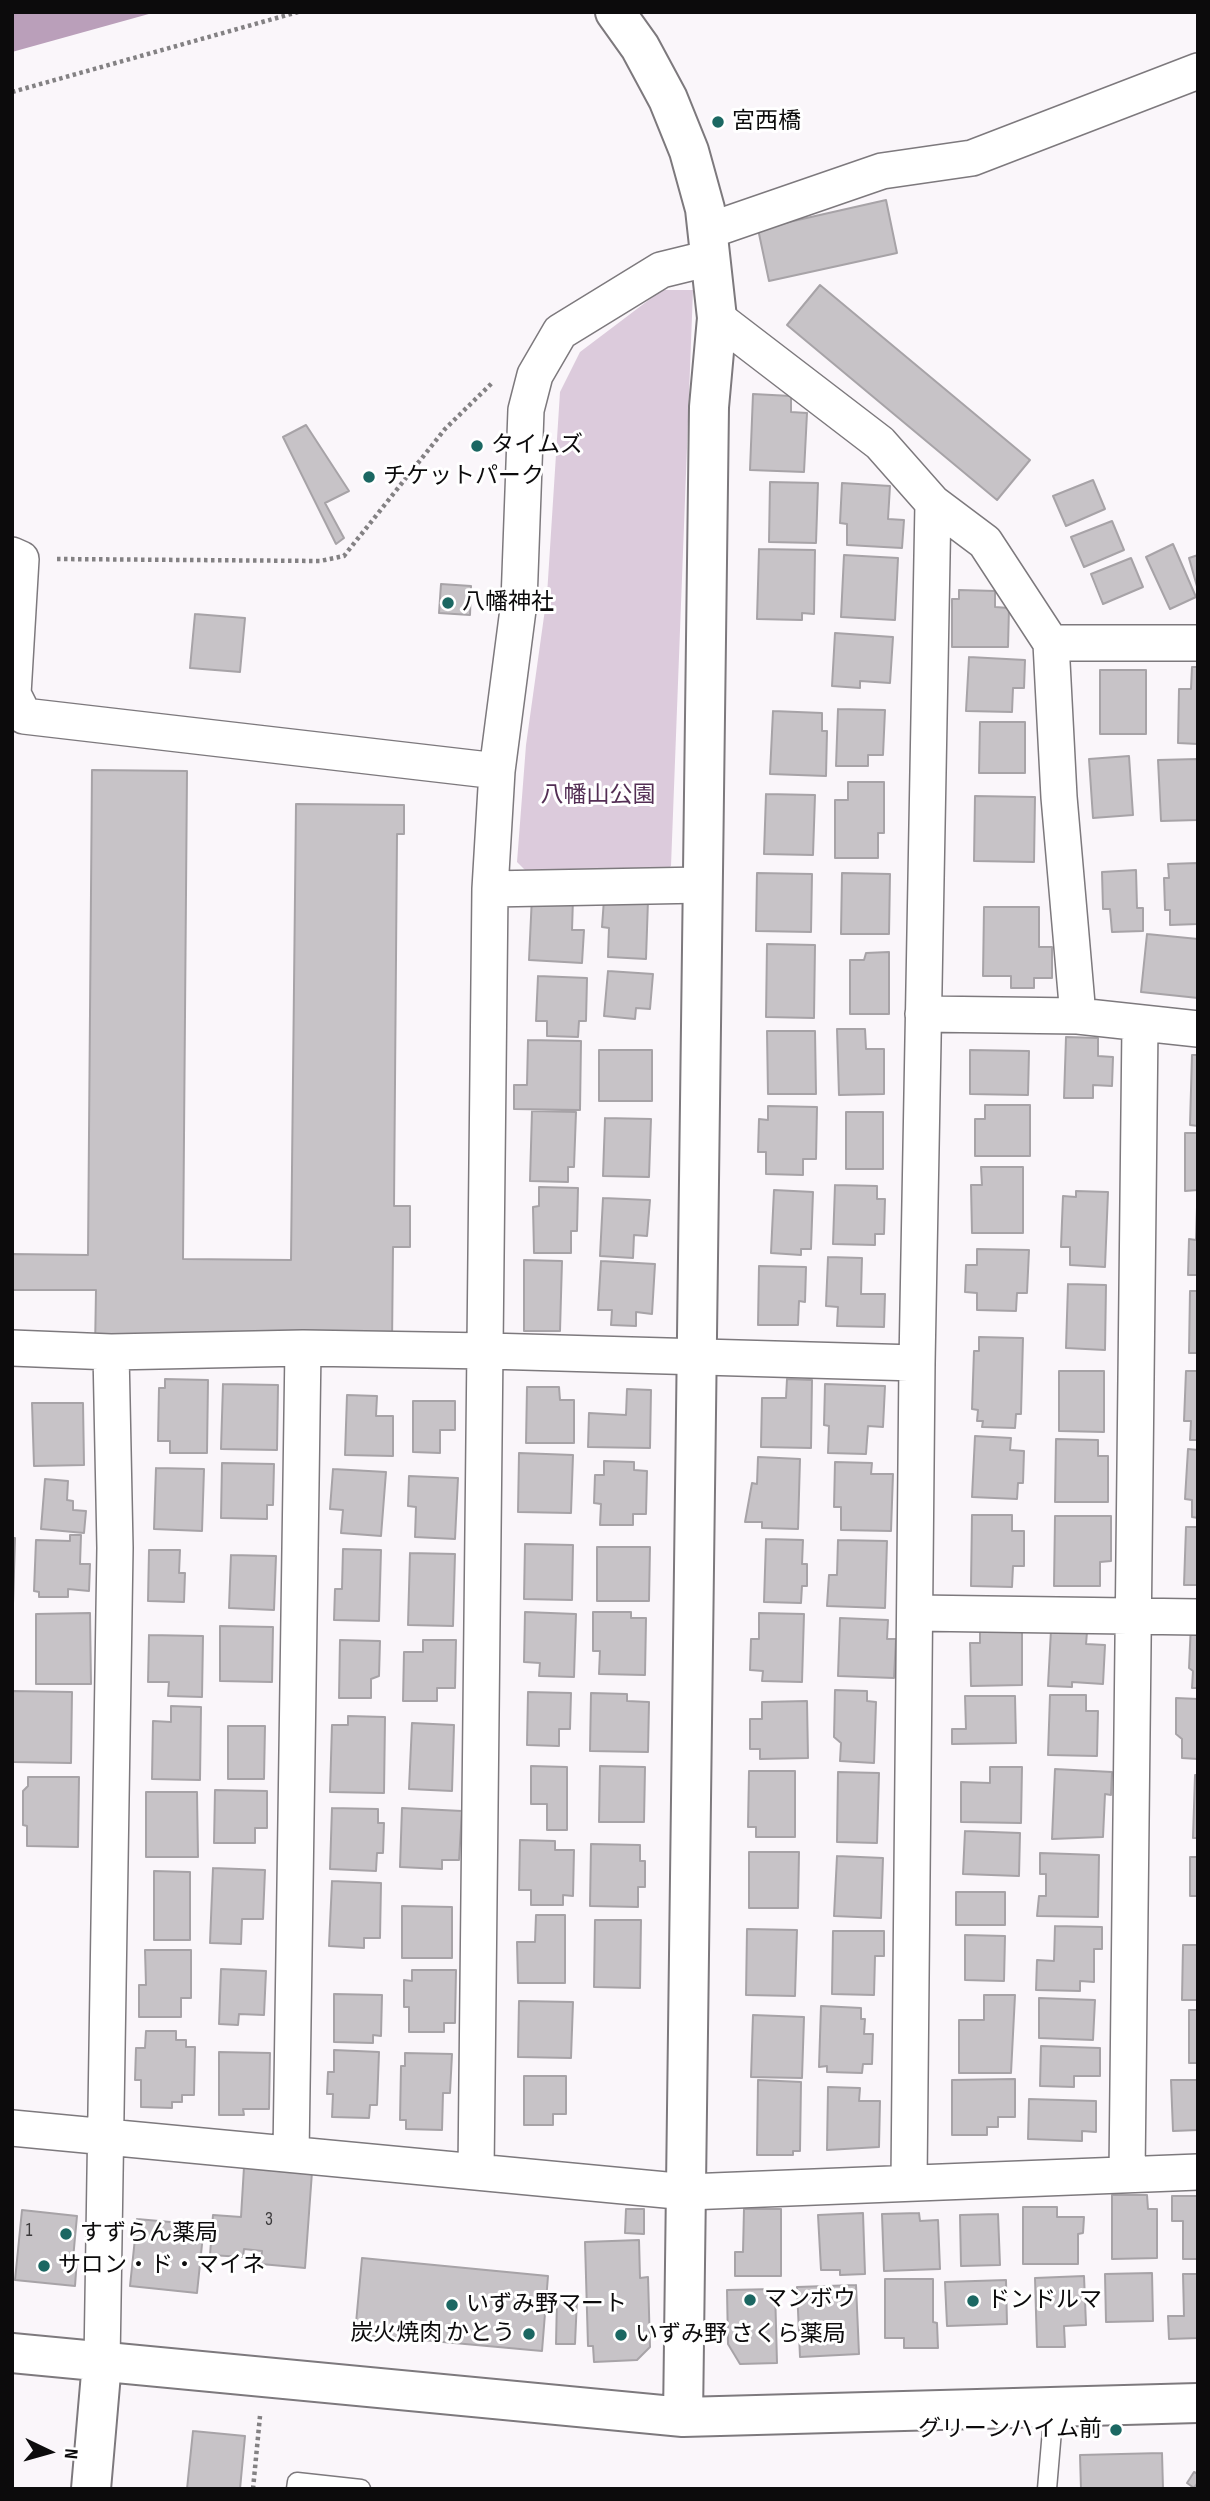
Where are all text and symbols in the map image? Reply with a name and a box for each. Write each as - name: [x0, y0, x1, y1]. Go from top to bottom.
- place label: 宮西橋: [732, 108, 801, 136]
- marker: 宮西橋: [710, 114, 726, 130]
- place label: タイムズ: [491, 432, 583, 460]
- marker: タイムズ: [469, 438, 485, 454]
- place label: チケットパーク: [383, 463, 544, 491]
- marker: チケットパーク: [361, 469, 377, 485]
- place label: 八幡神社: [462, 589, 554, 617]
- marker: 八幡神社: [440, 595, 456, 611]
- park label: 八幡山公園: [541, 782, 655, 810]
- house number: 3: [265, 2209, 273, 2231]
- house number: 1: [26, 2220, 32, 2242]
- place label: すずらん薬局: [80, 2220, 218, 2248]
- marker: すずらん薬局: [58, 2226, 74, 2242]
- place label: サロン・ド・マイネ: [58, 2252, 265, 2280]
- marker: サロン・ド・マイネ: [36, 2258, 52, 2274]
- place label: マンボウ: [764, 2286, 856, 2314]
- place label: ドンドルマ: [987, 2287, 1102, 2315]
- place label: いずみ野マート: [466, 2291, 627, 2319]
- marker: マンボウ: [742, 2292, 758, 2308]
- marker: ドンドルマ: [965, 2293, 981, 2309]
- marker: いずみ野マート: [444, 2297, 460, 2313]
- place label: 炭火焼肉 かとう: [350, 2320, 515, 2348]
- place label: いずみ野 さくら薬局: [635, 2321, 846, 2349]
- marker: 炭火焼肉 かとう: [521, 2326, 537, 2342]
- marker: いずみ野 さくら薬局: [613, 2327, 629, 2343]
- place label: グリーンハイム前: [918, 2416, 1102, 2444]
- north arrow: [14, 2417, 84, 2487]
- marker: グリーンハイム前: [1108, 2422, 1124, 2438]
- text: N: [59, 2448, 82, 2460]

